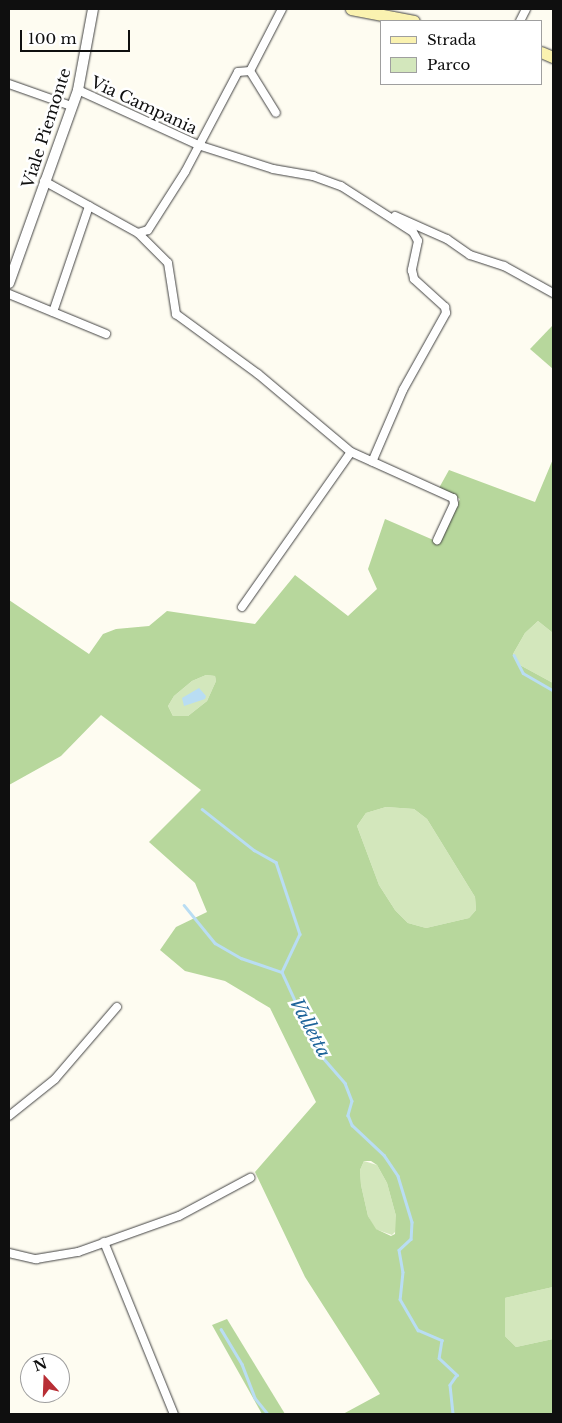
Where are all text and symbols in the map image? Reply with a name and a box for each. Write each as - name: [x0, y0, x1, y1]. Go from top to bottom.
- scale bar: [22, 20, 132, 52]
- legend: [380, 20, 542, 85]
- text: 100 m: [28, 29, 77, 48]
- text: Strada: [427, 30, 476, 49]
- text: Parco: [427, 55, 470, 74]
- street label: Viale Piemonte: [18, 66, 74, 190]
- street label: Via Campania: [88, 72, 200, 138]
- water label: Valletta: [285, 995, 335, 1061]
- north arrow: [20, 1353, 70, 1403]
- text: N: [31, 1354, 49, 1376]

